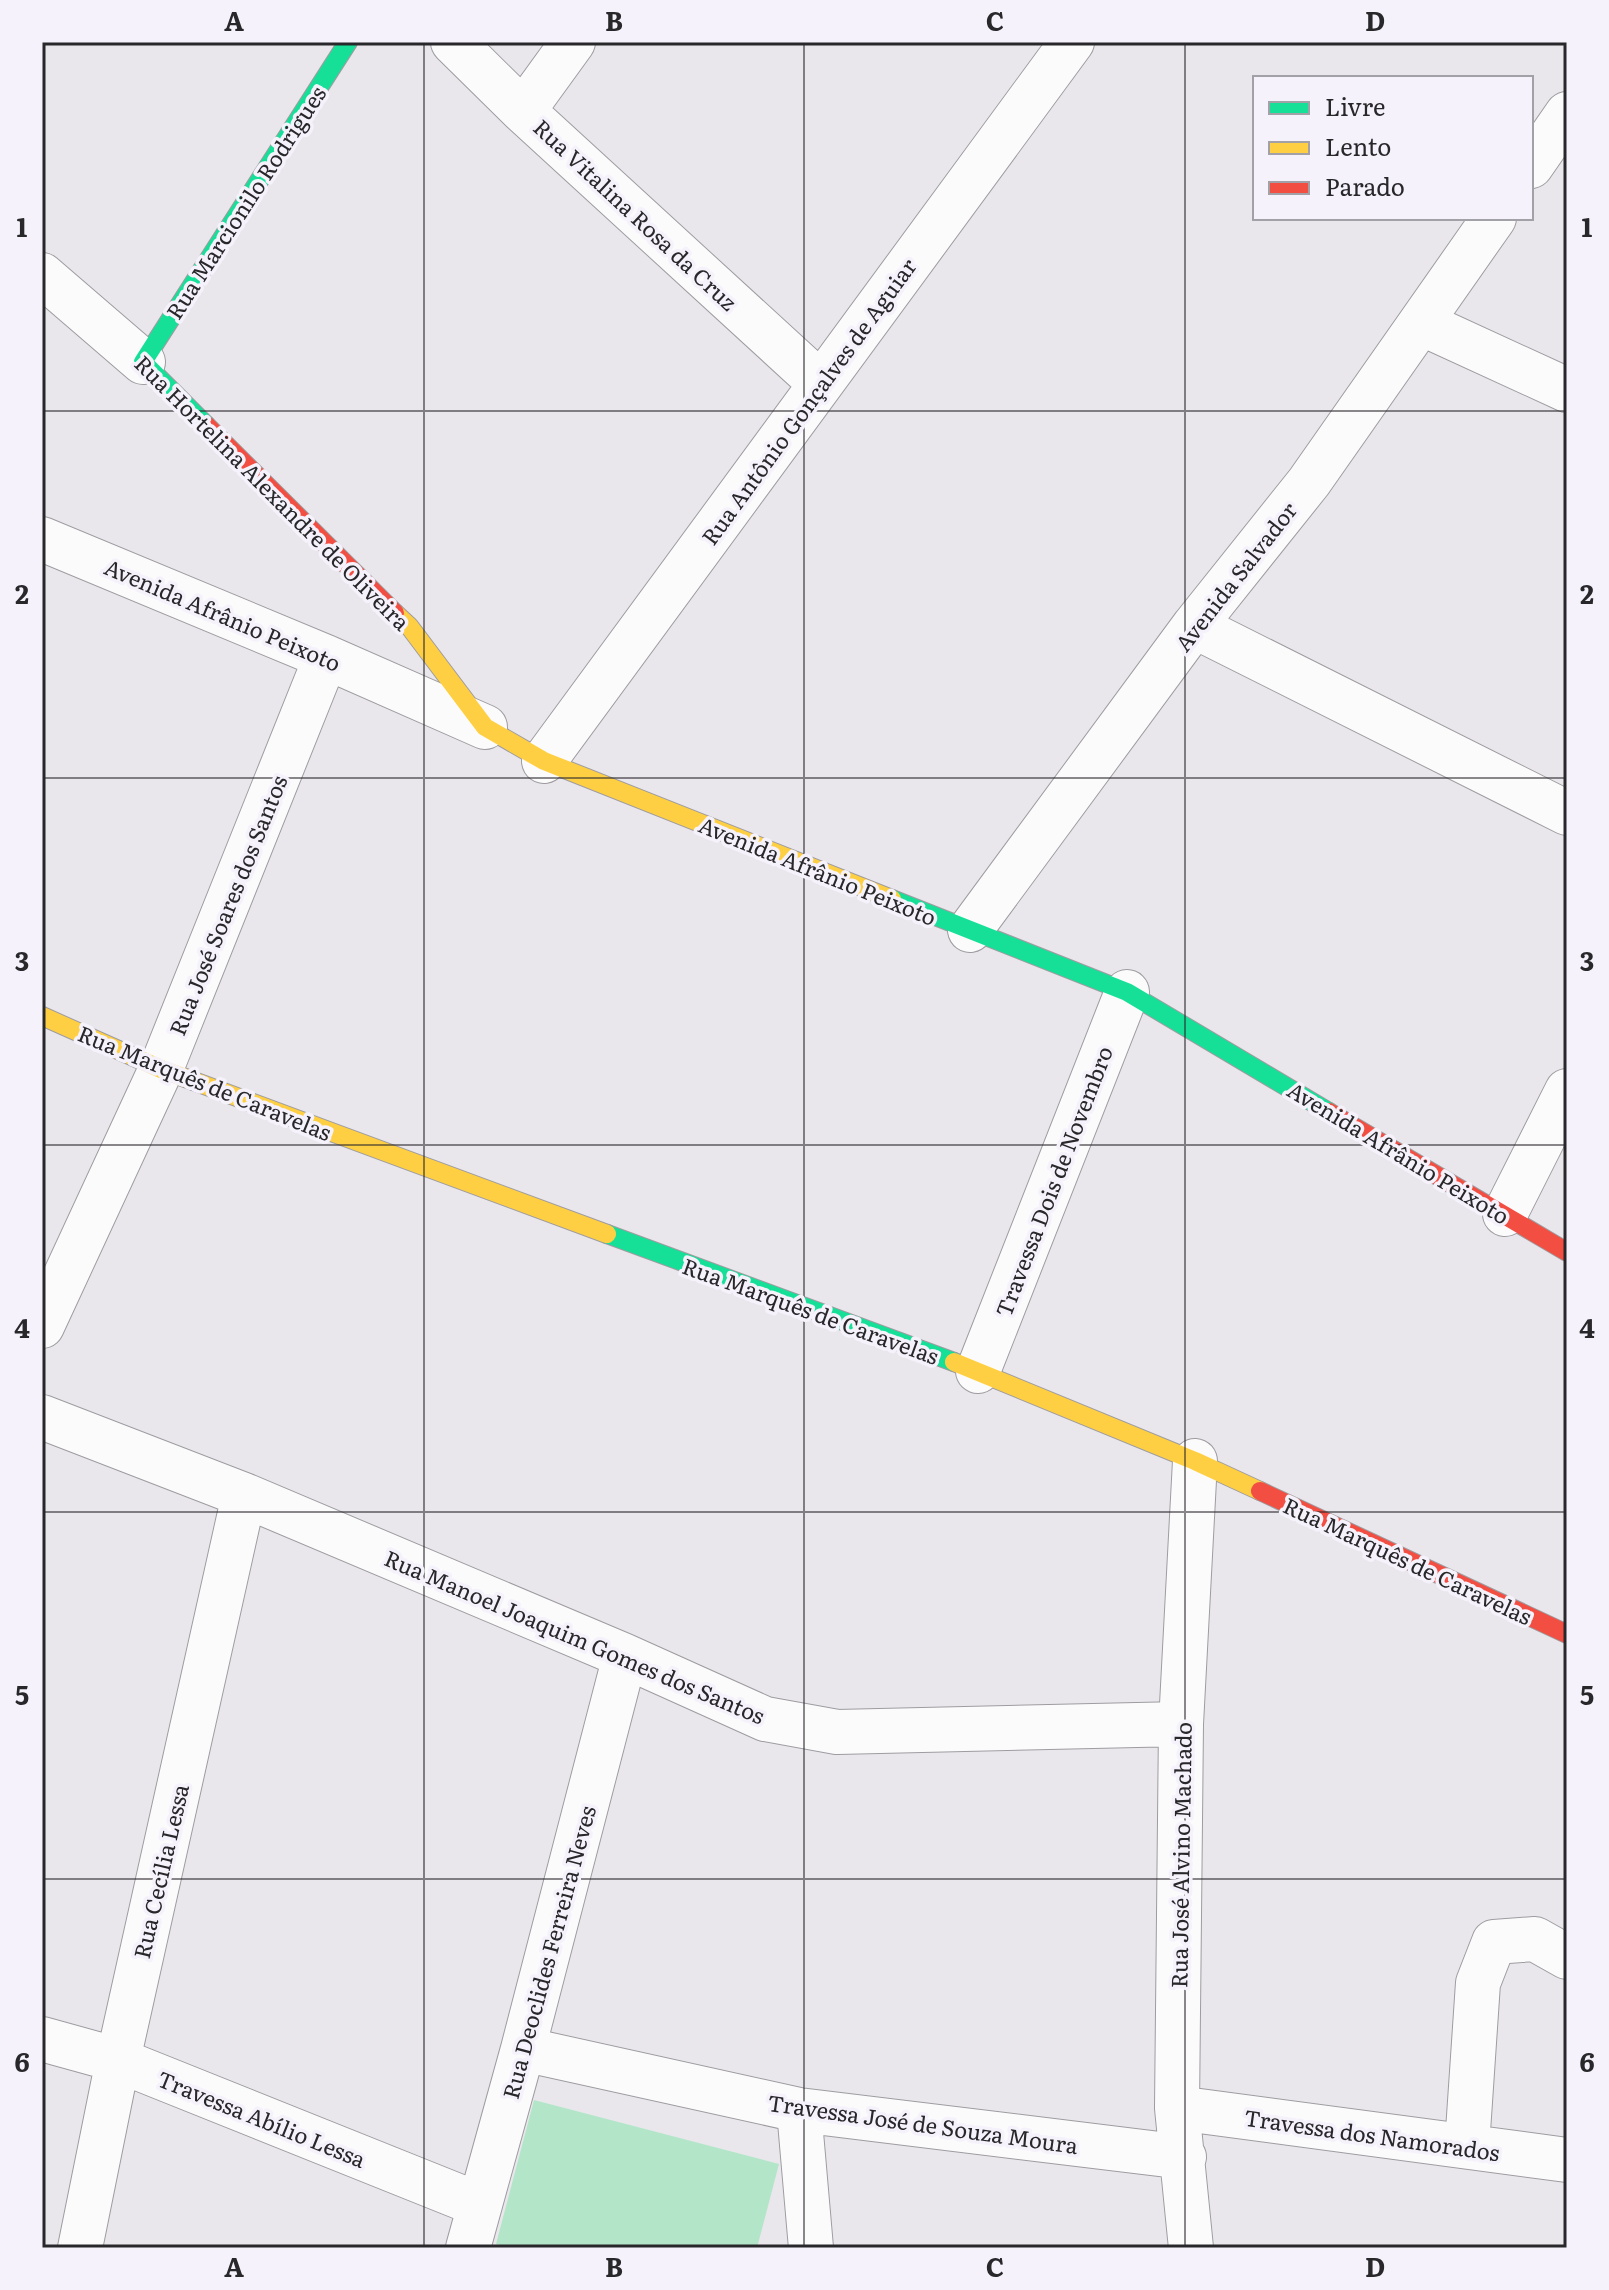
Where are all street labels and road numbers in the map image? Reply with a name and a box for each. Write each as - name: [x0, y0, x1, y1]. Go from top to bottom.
- street label: Rua Marcionilo Rodrigues: [157, 79, 333, 325]
- street label: Rua Vitalina Rosa da Cruz: [527, 111, 745, 318]
- street label: Rua Antônio Gonçalves de Aguiar: [693, 250, 924, 551]
- street label: Rua Hortelina Alexandre de Oliveira: [128, 347, 418, 637]
- street label: Avenida Salvador: [1166, 494, 1304, 658]
- street label: Avenida Afrânio Peixoto: [100, 549, 346, 679]
- street label: Rua José Soares dos Santos: [160, 770, 294, 1040]
- street label: Avenida Afrânio Peixoto: [694, 807, 942, 933]
- street label: Rua Marquês de Caravelas: [73, 1016, 337, 1148]
- street label: Travessa Dois de Novembro: [986, 1041, 1120, 1321]
- street label: Avenida Afrânio Peixoto: [1282, 1073, 1516, 1231]
- street label: Rua Marquês de Caravelas: [678, 1248, 944, 1372]
- street label: Rua Marquês de Caravelas: [1278, 1488, 1538, 1632]
- street label: Rua Manoel Joaquim Gomes dos Santos: [380, 1541, 770, 1731]
- street label: Rua José Alvino Machado: [1161, 1722, 1199, 1988]
- street label: Rua Cecília Lessa: [124, 1780, 196, 1961]
- street label: Rua Deoclides Ferreira Neves: [493, 1802, 603, 2102]
- street label: Travessa Abílio Lessa: [153, 2061, 371, 2175]
- street label: Travessa José de Souza Moura: [766, 2085, 1080, 2161]
- street label: Travessa dos Namorados: [1242, 2100, 1502, 2168]

